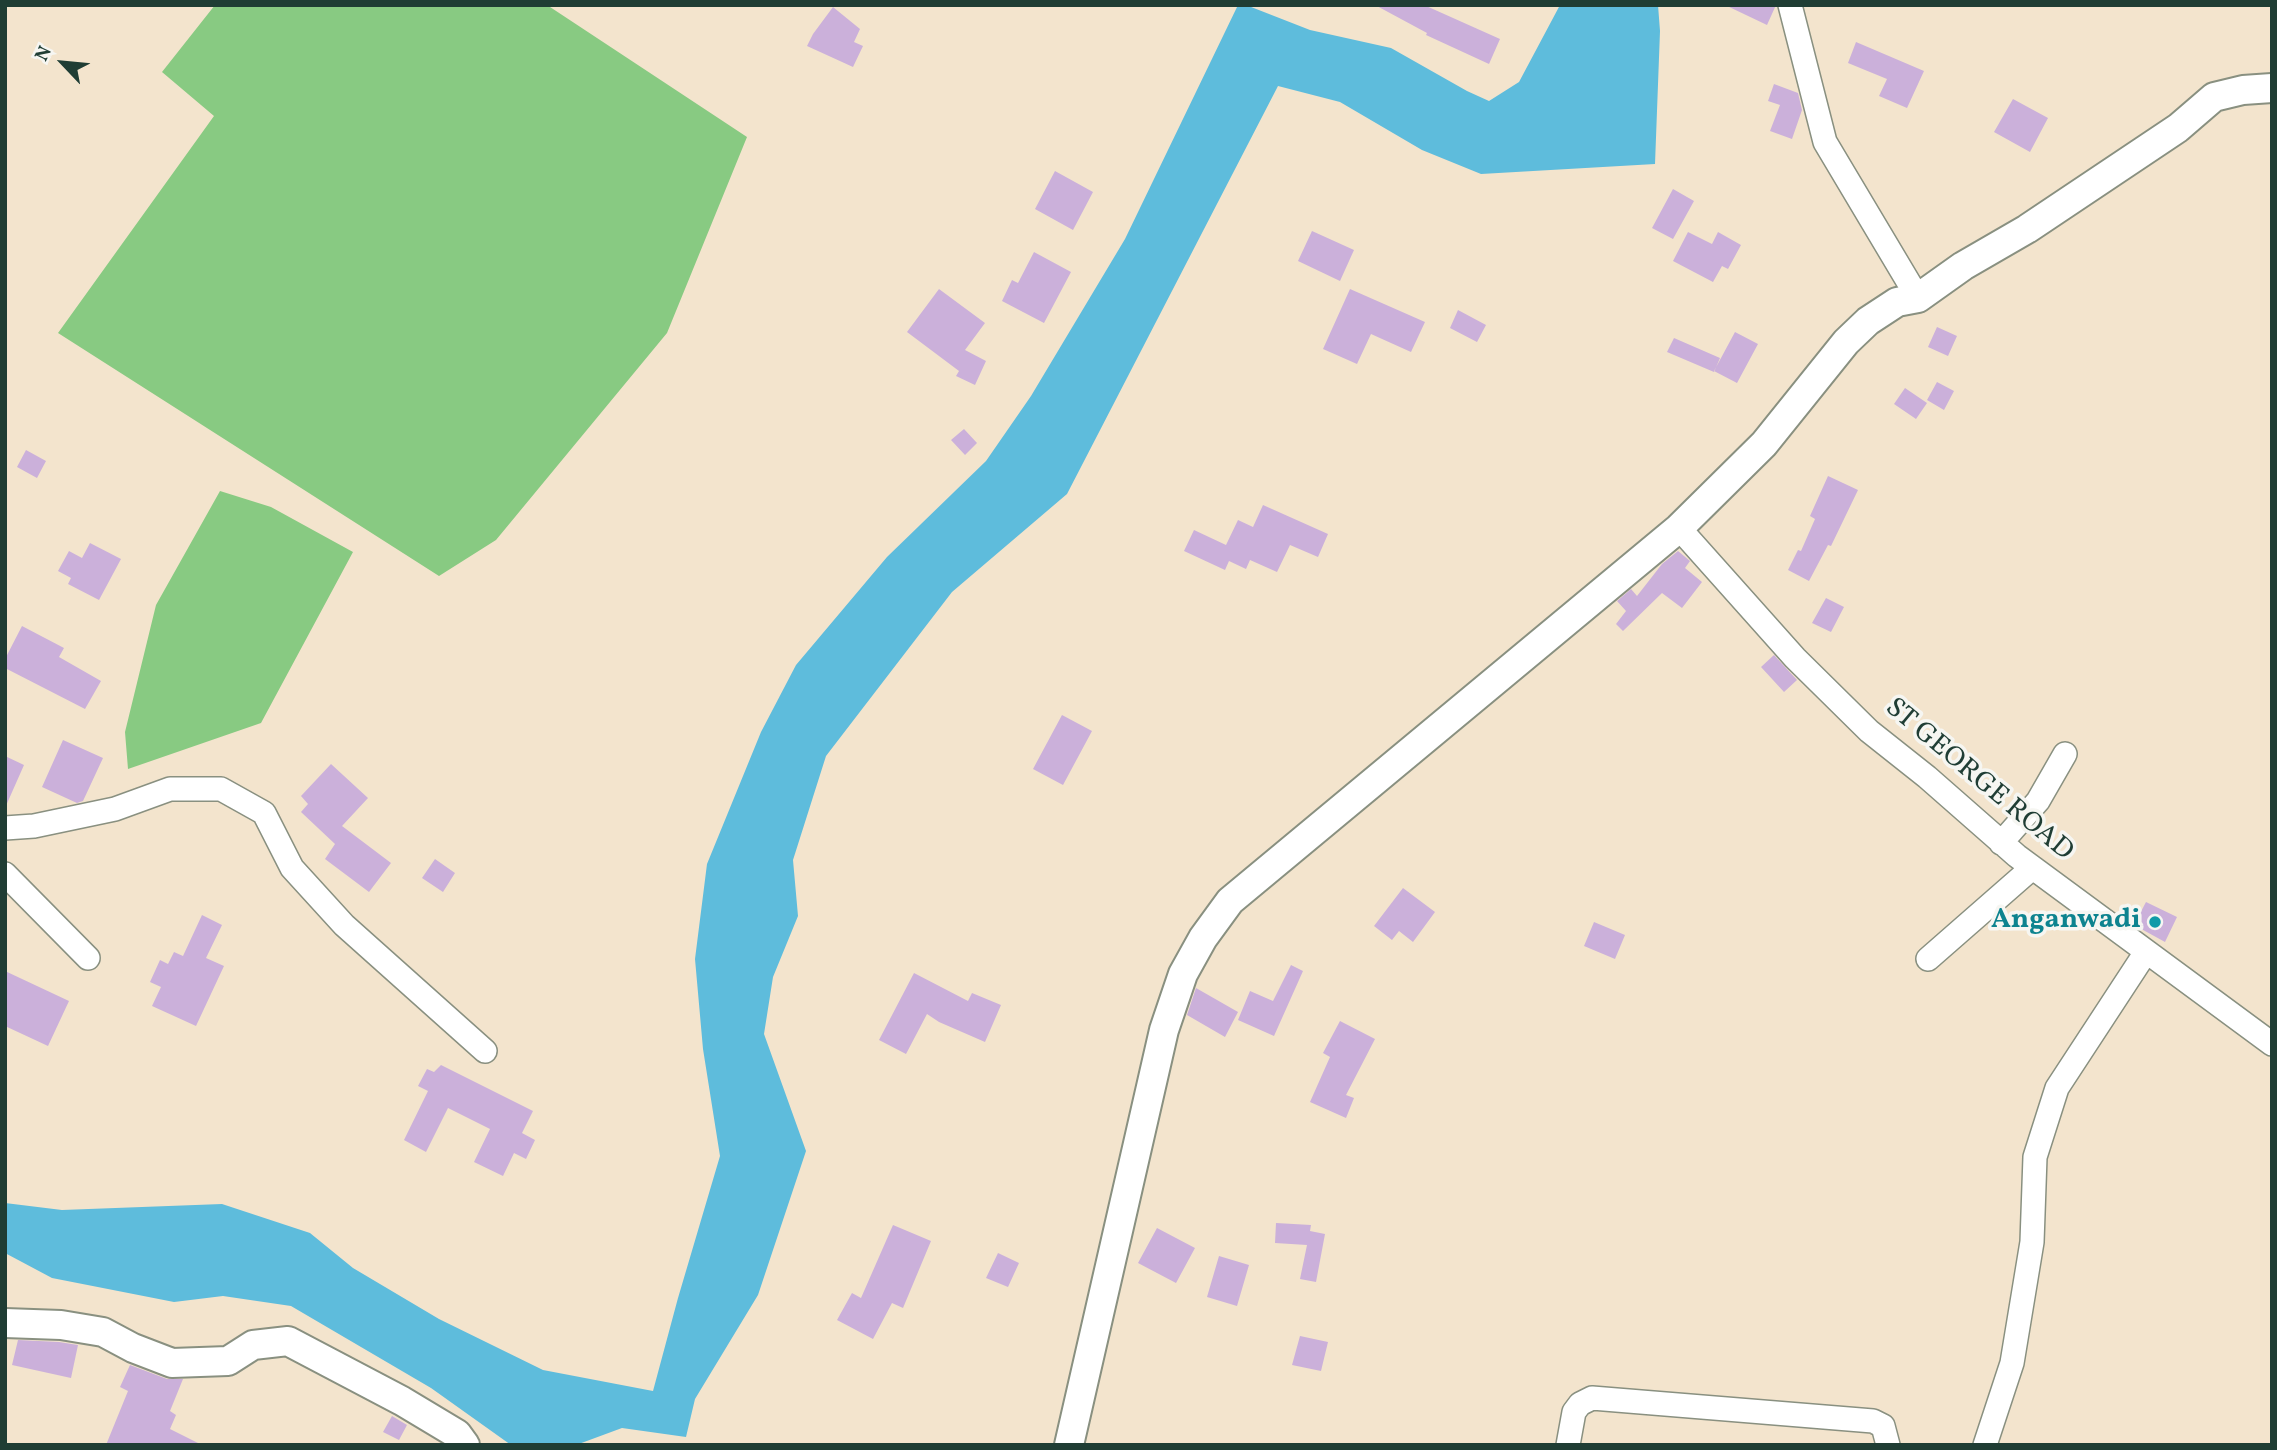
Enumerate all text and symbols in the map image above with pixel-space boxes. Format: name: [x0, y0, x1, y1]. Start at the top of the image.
north arrow: [28, 28, 98, 98]
text: N: [29, 42, 59, 66]
street label: ST GEORGE ROAD: [1877, 692, 2079, 870]
place label: Anganwadi: [1991, 905, 2141, 939]
marker: Anganwadi: [2147, 914, 2163, 930]

